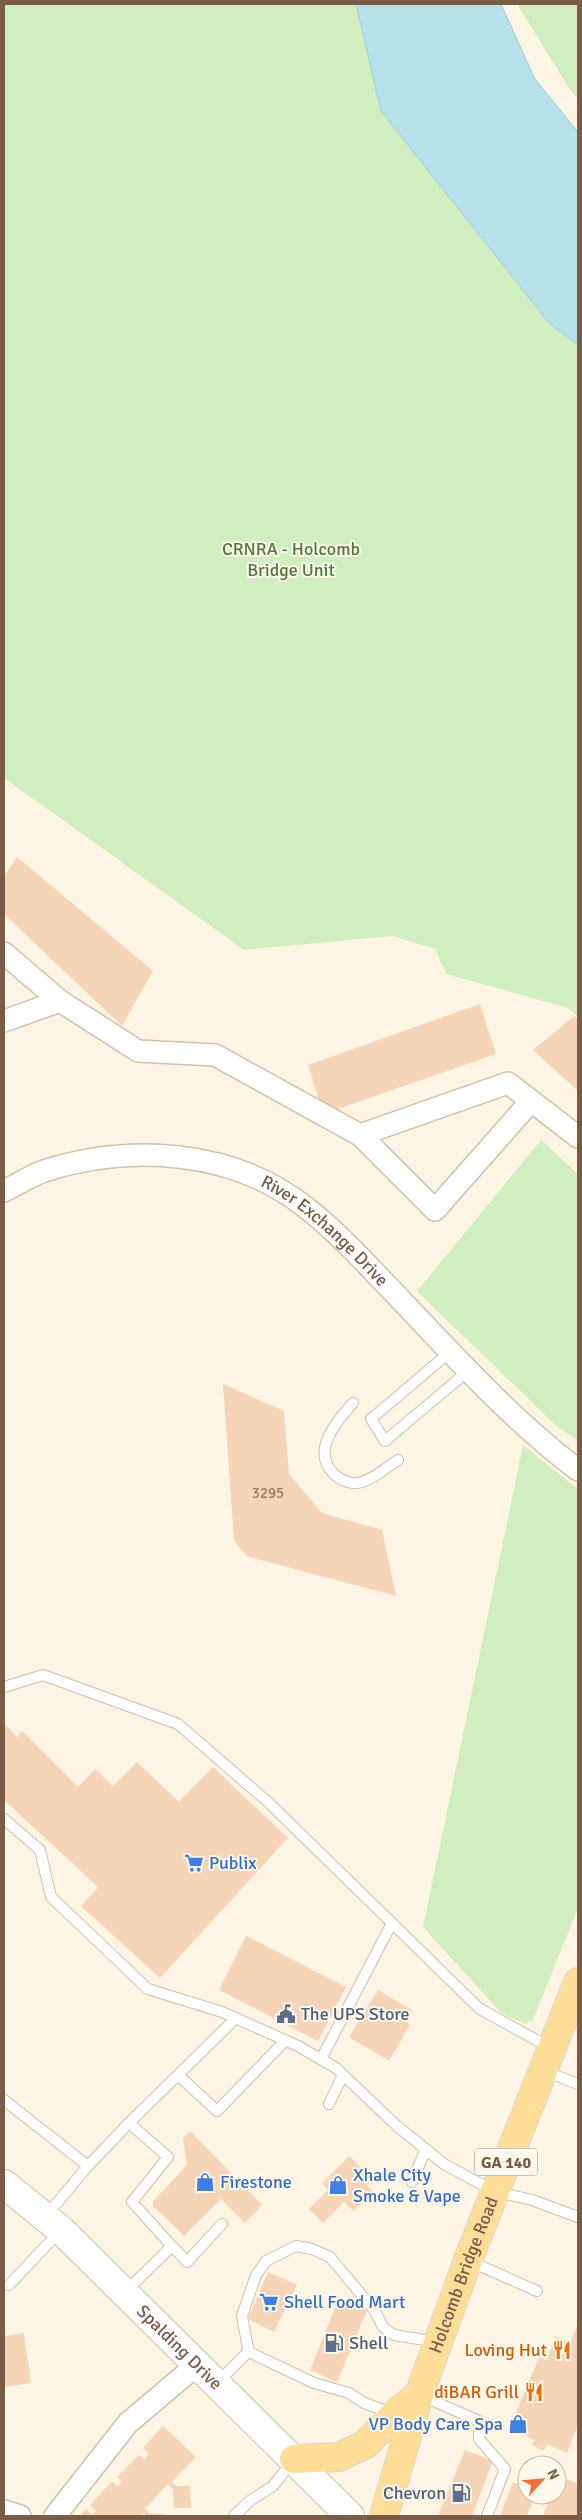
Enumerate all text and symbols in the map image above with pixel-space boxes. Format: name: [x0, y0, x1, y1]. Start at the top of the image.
park label: CRNRA - Holcomb Bridge Unit: [222, 538, 360, 581]
street label: River Exchange Drive: [257, 1170, 393, 1291]
house number: 3295: [252, 1484, 284, 1502]
supermarket icon: Publix: [183, 1852, 205, 1874]
place label: Publix: [209, 1852, 257, 1874]
public building icon: The UPS Store: [275, 2003, 297, 2025]
place label: The UPS Store: [301, 2003, 410, 2025]
road number: GA 140: [475, 2148, 537, 2176]
place label: Xhale City Smoke & Vape: [353, 2164, 461, 2207]
shop icon: Firestone: [194, 2171, 216, 2193]
place label: Firestone: [220, 2171, 292, 2193]
shop icon: Xhale City Smoke & Vape: [327, 2174, 349, 2196]
street label: Holcomb Bridge Road: [424, 2194, 503, 2356]
supermarket icon: Shell Food Mart: [258, 2291, 280, 2313]
place label: Shell Food Mart: [284, 2291, 405, 2313]
street label: Spalding Drive: [132, 2300, 227, 2394]
fuel station icon: Shell: [323, 2332, 345, 2354]
place label: Shell: [349, 2332, 388, 2354]
place label: Loving Hut: [464, 2339, 547, 2361]
restaurant icon: Loving Hut: [551, 2339, 573, 2361]
place label: diBAR Grill: [434, 2381, 519, 2403]
restaurant icon: diBAR Grill: [523, 2381, 545, 2403]
place label: VP Body Care Spa: [369, 2413, 503, 2435]
shop icon: VP Body Care Spa: [507, 2413, 529, 2435]
north arrow: [517, 2455, 567, 2505]
text: N: [543, 2466, 563, 2483]
place label: Chevron: [383, 2482, 446, 2504]
fuel station icon: Chevron: [450, 2482, 472, 2504]

